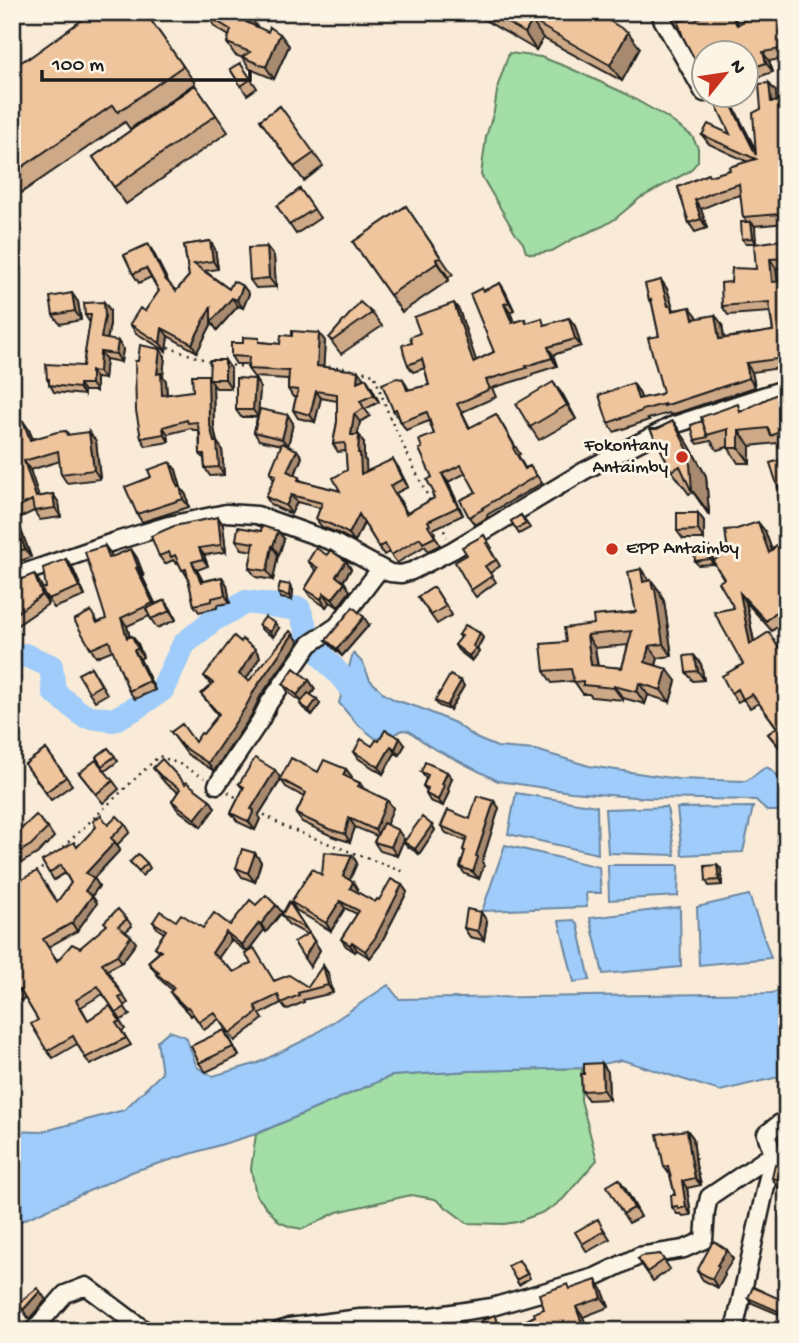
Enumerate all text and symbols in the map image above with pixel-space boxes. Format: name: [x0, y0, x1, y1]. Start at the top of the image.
scale bar: [42, 38, 250, 82]
north arrow: [690, 38, 760, 108]
text: 100 m: [51, 54, 104, 79]
text: N: [724, 56, 750, 78]
place label: Fokontany Antaimby: [583, 435, 669, 480]
marker: Fokontany Antaimby: [674, 449, 690, 465]
place label: EPP Antaimby: [626, 538, 739, 561]
marker: EPP Antaimby: [604, 541, 620, 557]

